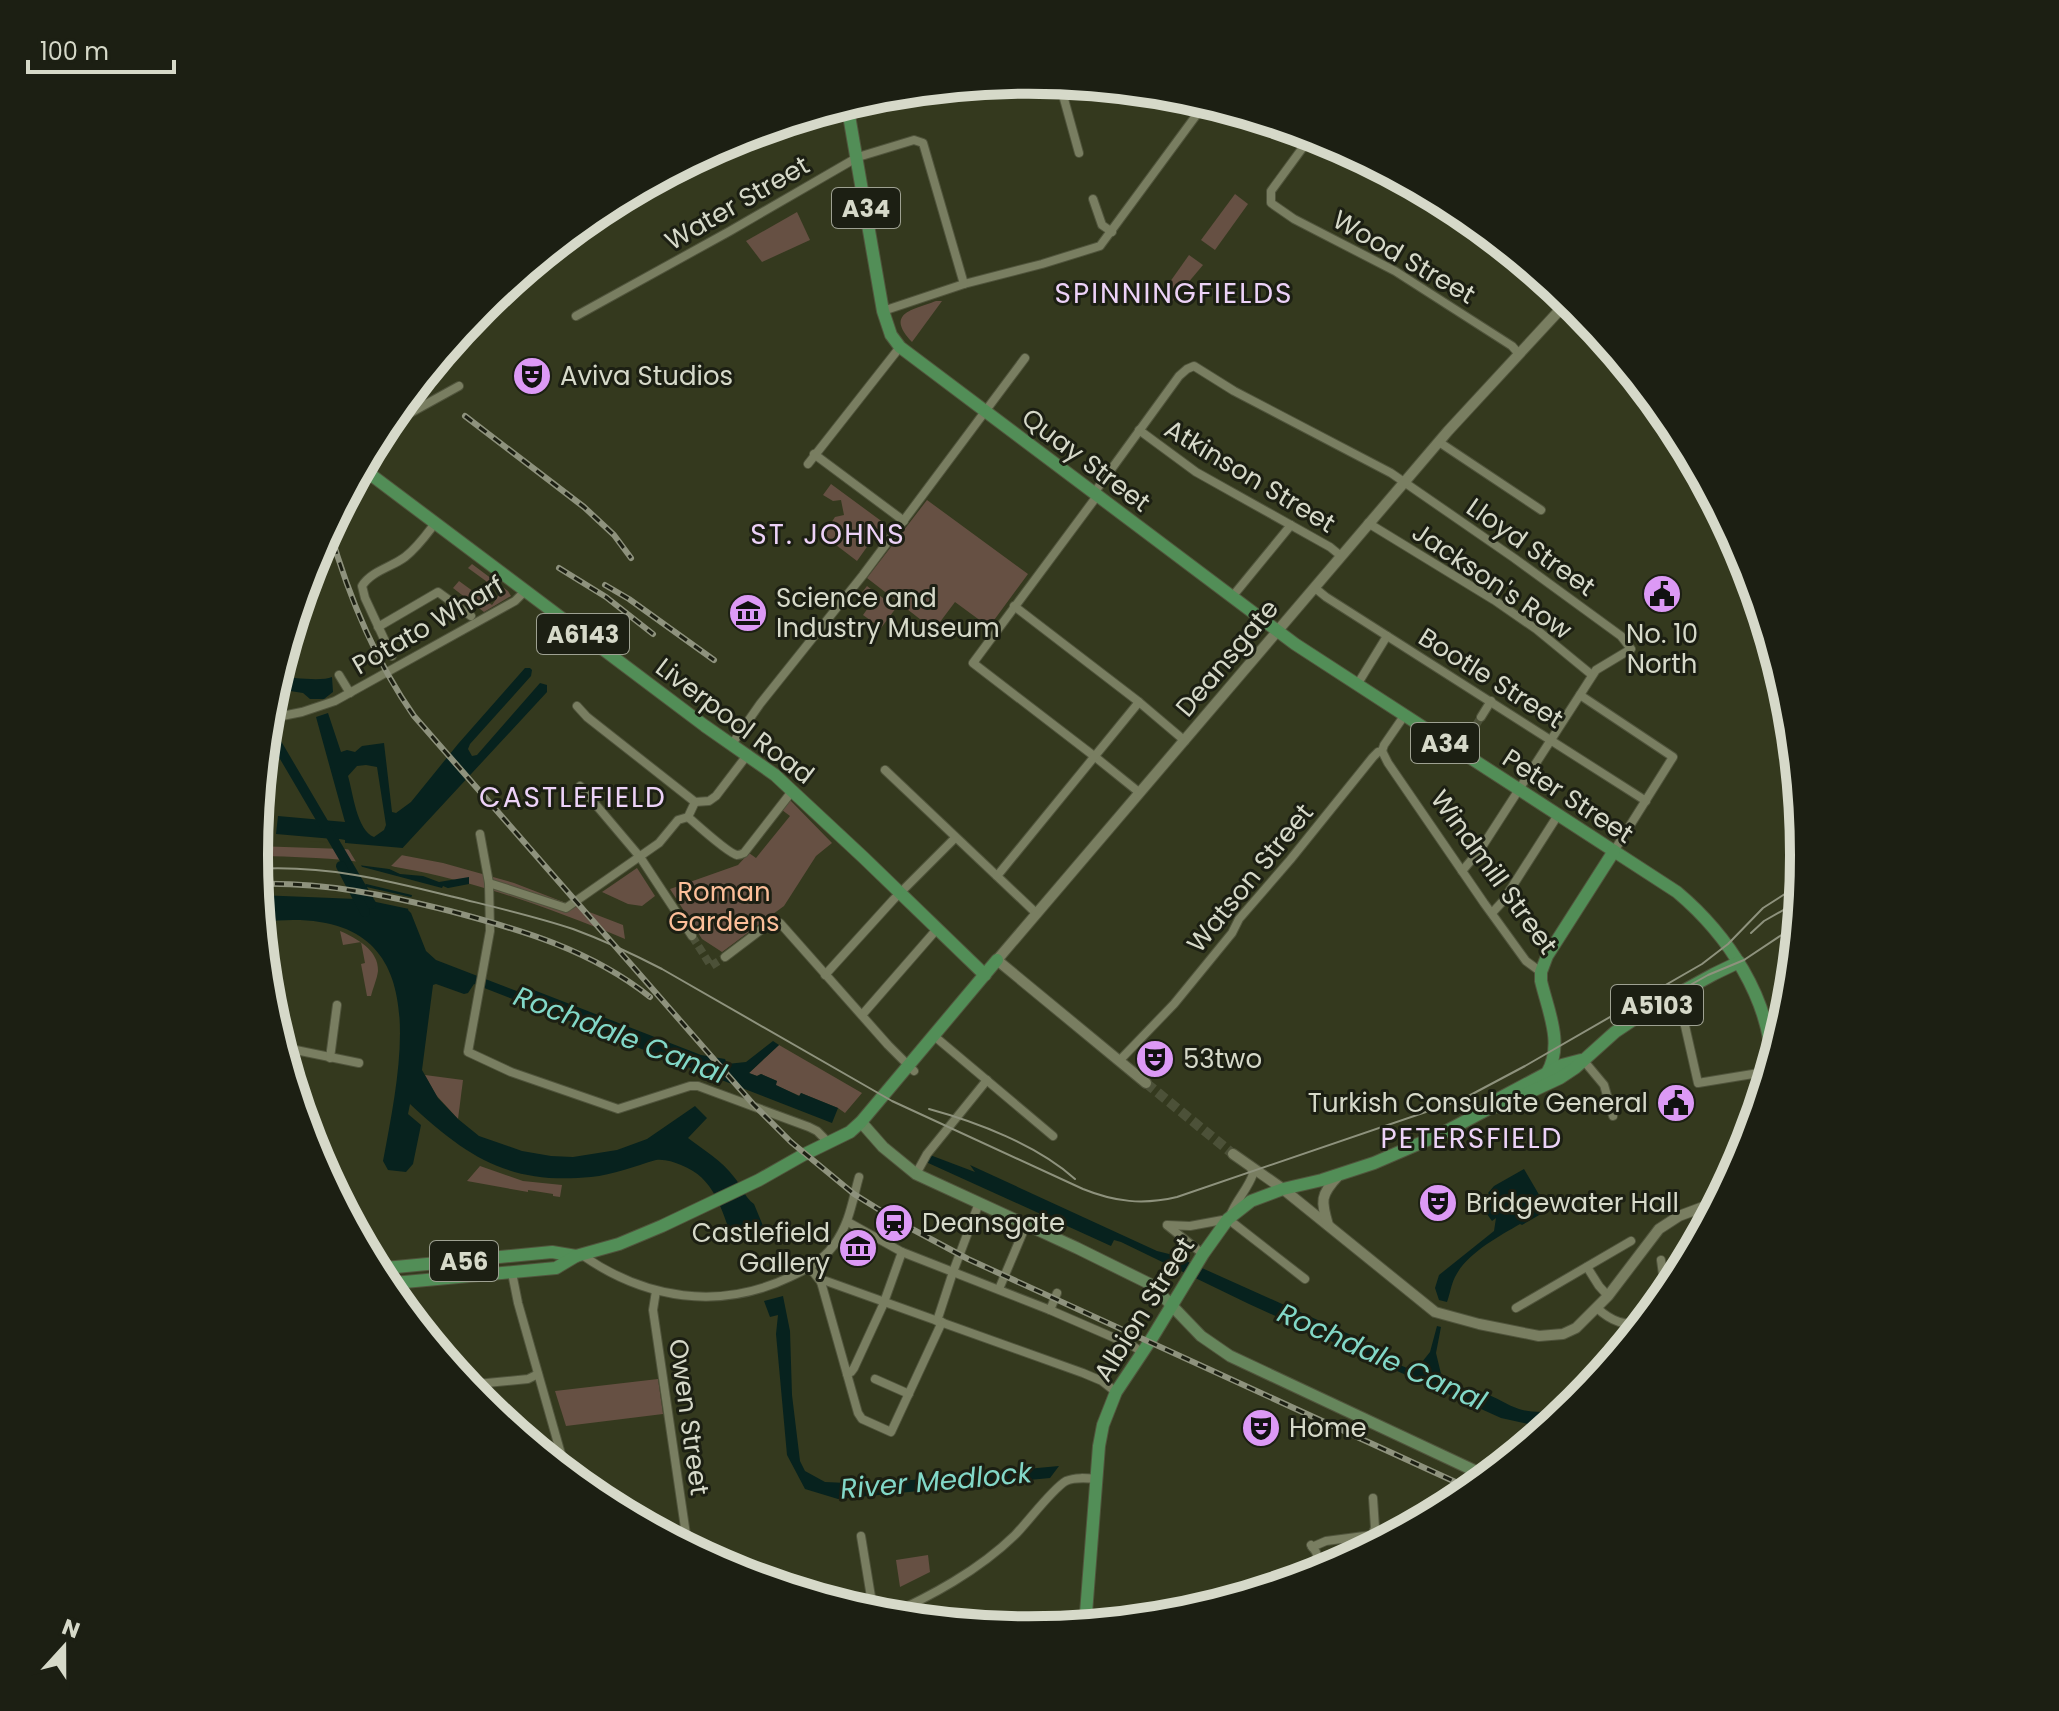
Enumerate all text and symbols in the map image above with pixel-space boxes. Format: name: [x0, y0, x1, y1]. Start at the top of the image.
scale bar: [28, 24, 174, 74]
text: 100 m: [40, 35, 109, 68]
street label: Water Street: [658, 147, 816, 259]
road number: A34: [832, 188, 900, 228]
street label: Wood Street: [1326, 202, 1482, 312]
district label: SPINNINGFIELDS: [1055, 274, 1293, 313]
theatre icon: Aviva Studios: [511, 355, 553, 397]
place label: Aviva Studios: [560, 358, 733, 394]
street label: Quay Street: [1014, 400, 1158, 520]
street label: Atkinson Street: [1158, 411, 1342, 541]
street label: Lloyd Street: [1459, 489, 1603, 605]
street label: Jackson's Row: [1405, 514, 1579, 648]
district label: ST. JOHNS: [750, 515, 906, 554]
street label: Potato Wharf: [346, 567, 510, 683]
public building icon: No. 10 North: [1641, 573, 1683, 615]
place label: Science and Industry Museum: [776, 580, 1000, 646]
museum icon: Science and Industry Museum: [727, 592, 769, 634]
street label: Deansgate: [1167, 592, 1287, 724]
road number: A6143: [537, 614, 629, 654]
place label: No. 10 North: [1626, 616, 1698, 682]
street label: Bootle Street: [1412, 619, 1570, 737]
street label: Liverpool Road: [648, 650, 822, 792]
road number: A34: [1411, 723, 1479, 763]
street label: Peter Street: [1495, 740, 1641, 852]
district label: CASTLEFIELD: [479, 778, 667, 817]
street label: Windmill Street: [1422, 783, 1566, 961]
street label: Watson Street: [1179, 796, 1321, 960]
park label: Roman Gardens: [668, 874, 780, 940]
water label: Rochdale Canal: [508, 977, 732, 1093]
road number: A5103: [1611, 985, 1703, 1025]
theatre icon: 53two: [1134, 1038, 1176, 1080]
place label: 53two: [1183, 1041, 1262, 1077]
public building icon: Turkish Consulate General: [1655, 1082, 1697, 1124]
place label: Turkish Consulate General: [1308, 1085, 1648, 1121]
district label: PETERSFIELD: [1381, 1119, 1563, 1158]
theatre icon: Bridgewater Hall: [1417, 1182, 1459, 1224]
place label: Bridgewater Hall: [1466, 1185, 1679, 1221]
station icon: Deansgate: [873, 1202, 915, 1244]
place label: Deansgate: [922, 1205, 1065, 1241]
place label: Castlefield Gallery: [692, 1215, 830, 1281]
museum icon: Castlefield Gallery: [837, 1227, 879, 1269]
street label: Albion Street: [1085, 1230, 1203, 1388]
road number: A56: [430, 1241, 498, 1281]
water label: Rochdale Canal: [1271, 1294, 1493, 1421]
street label: Owen Street: [660, 1336, 718, 1498]
theatre icon: Home: [1240, 1407, 1282, 1449]
place label: Home: [1289, 1410, 1367, 1446]
water label: River Medlock: [838, 1453, 1035, 1509]
north arrow: [24, 1607, 104, 1687]
text: N: [58, 1611, 84, 1646]

